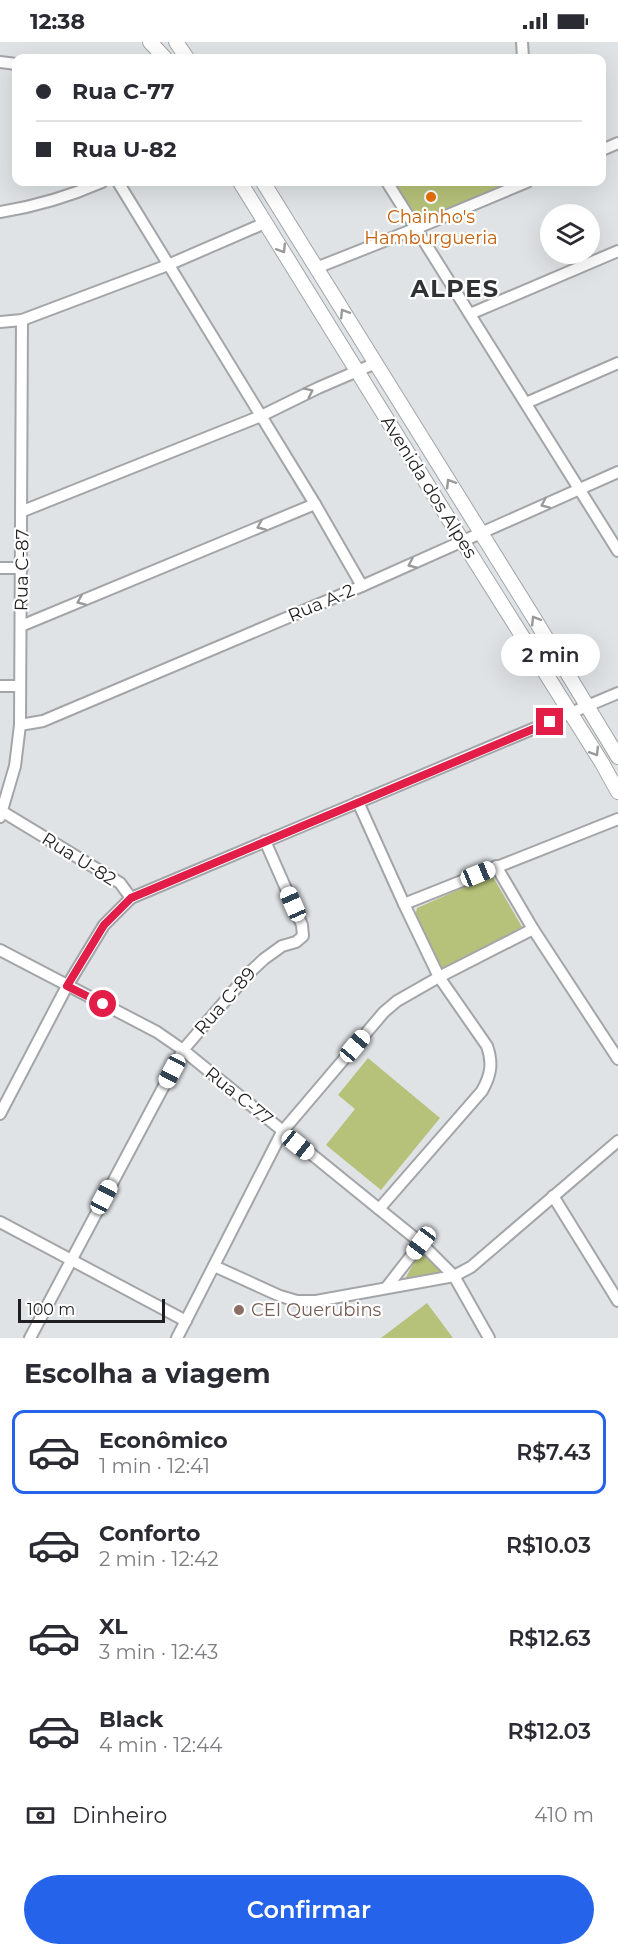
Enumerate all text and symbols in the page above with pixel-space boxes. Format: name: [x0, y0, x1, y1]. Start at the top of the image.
text: 12:38: [30, 8, 85, 35]
text: Rua C-77: [72, 78, 174, 105]
text: Rua U-82: [72, 136, 176, 163]
marker: Chainho's Hamburgueria: [424, 190, 438, 204]
map controls: [540, 204, 600, 264]
button: layers: [540, 204, 600, 264]
place label: Chainho's Hamburgueria: [364, 206, 498, 249]
one-way arrow: [274, 243, 286, 253]
district label: ALPES: [409, 274, 500, 303]
one-way arrow: [340, 309, 352, 319]
one-way arrow: [302, 388, 313, 400]
street label: Avenida dos Alpes: [376, 412, 482, 563]
one-way arrow: [445, 479, 457, 489]
one-way arrow: [541, 497, 552, 509]
one-way arrow: [256, 519, 267, 531]
street label: Rua C-87: [10, 529, 34, 611]
one-way arrow: [408, 557, 419, 569]
street label: Rua A-2: [284, 579, 358, 627]
one-way arrow: [76, 594, 87, 606]
one-way arrow: [531, 616, 543, 626]
callout: 2 min: [500, 635, 600, 677]
text: 2 min: [522, 643, 579, 667]
route end: [536, 708, 563, 735]
one-way arrow: [588, 746, 600, 756]
street label: Rua U-82: [38, 828, 120, 890]
car: [458, 859, 498, 889]
car: [277, 884, 309, 924]
street label: Rua C-89: [190, 963, 260, 1039]
route start: [89, 990, 116, 1017]
car: [337, 1026, 373, 1066]
car: [156, 1051, 188, 1091]
street label: Rua C-77: [201, 1062, 277, 1130]
car: [278, 1127, 318, 1163]
car: [88, 1177, 120, 1217]
car: [403, 1223, 439, 1263]
scale bar: [18, 1296, 165, 1324]
place label: CEI Querubins: [251, 1299, 382, 1321]
text: 100 m: [27, 1300, 75, 1319]
marker: CEI Querubins: [232, 1303, 246, 1317]
text: Escolha a viagem: [24, 1357, 271, 1390]
icon: car: [27, 1425, 81, 1479]
text: Econômico: [99, 1427, 228, 1454]
text: R$7.43: [516, 1439, 591, 1466]
text: 1 min · 12:41: [99, 1454, 210, 1478]
icon: car: [27, 1518, 81, 1572]
text: Conforto: [99, 1520, 200, 1547]
text: R$10.03: [506, 1532, 591, 1559]
text: 2 min · 12:42: [99, 1547, 219, 1571]
icon: car: [27, 1611, 81, 1665]
text: XL: [99, 1613, 128, 1640]
text: R$12.63: [508, 1625, 591, 1652]
text: 3 min · 12:43: [99, 1640, 218, 1664]
icon: car: [27, 1704, 81, 1758]
text: Black: [99, 1706, 163, 1733]
text: R$12.03: [507, 1718, 591, 1745]
text: 4 min · 12:44: [99, 1733, 222, 1757]
icon: cash: [24, 1799, 57, 1832]
text: Dinheiro: [72, 1802, 167, 1829]
text: 410 m: [534, 1803, 594, 1827]
button: Confirmar: [24, 1875, 594, 1944]

